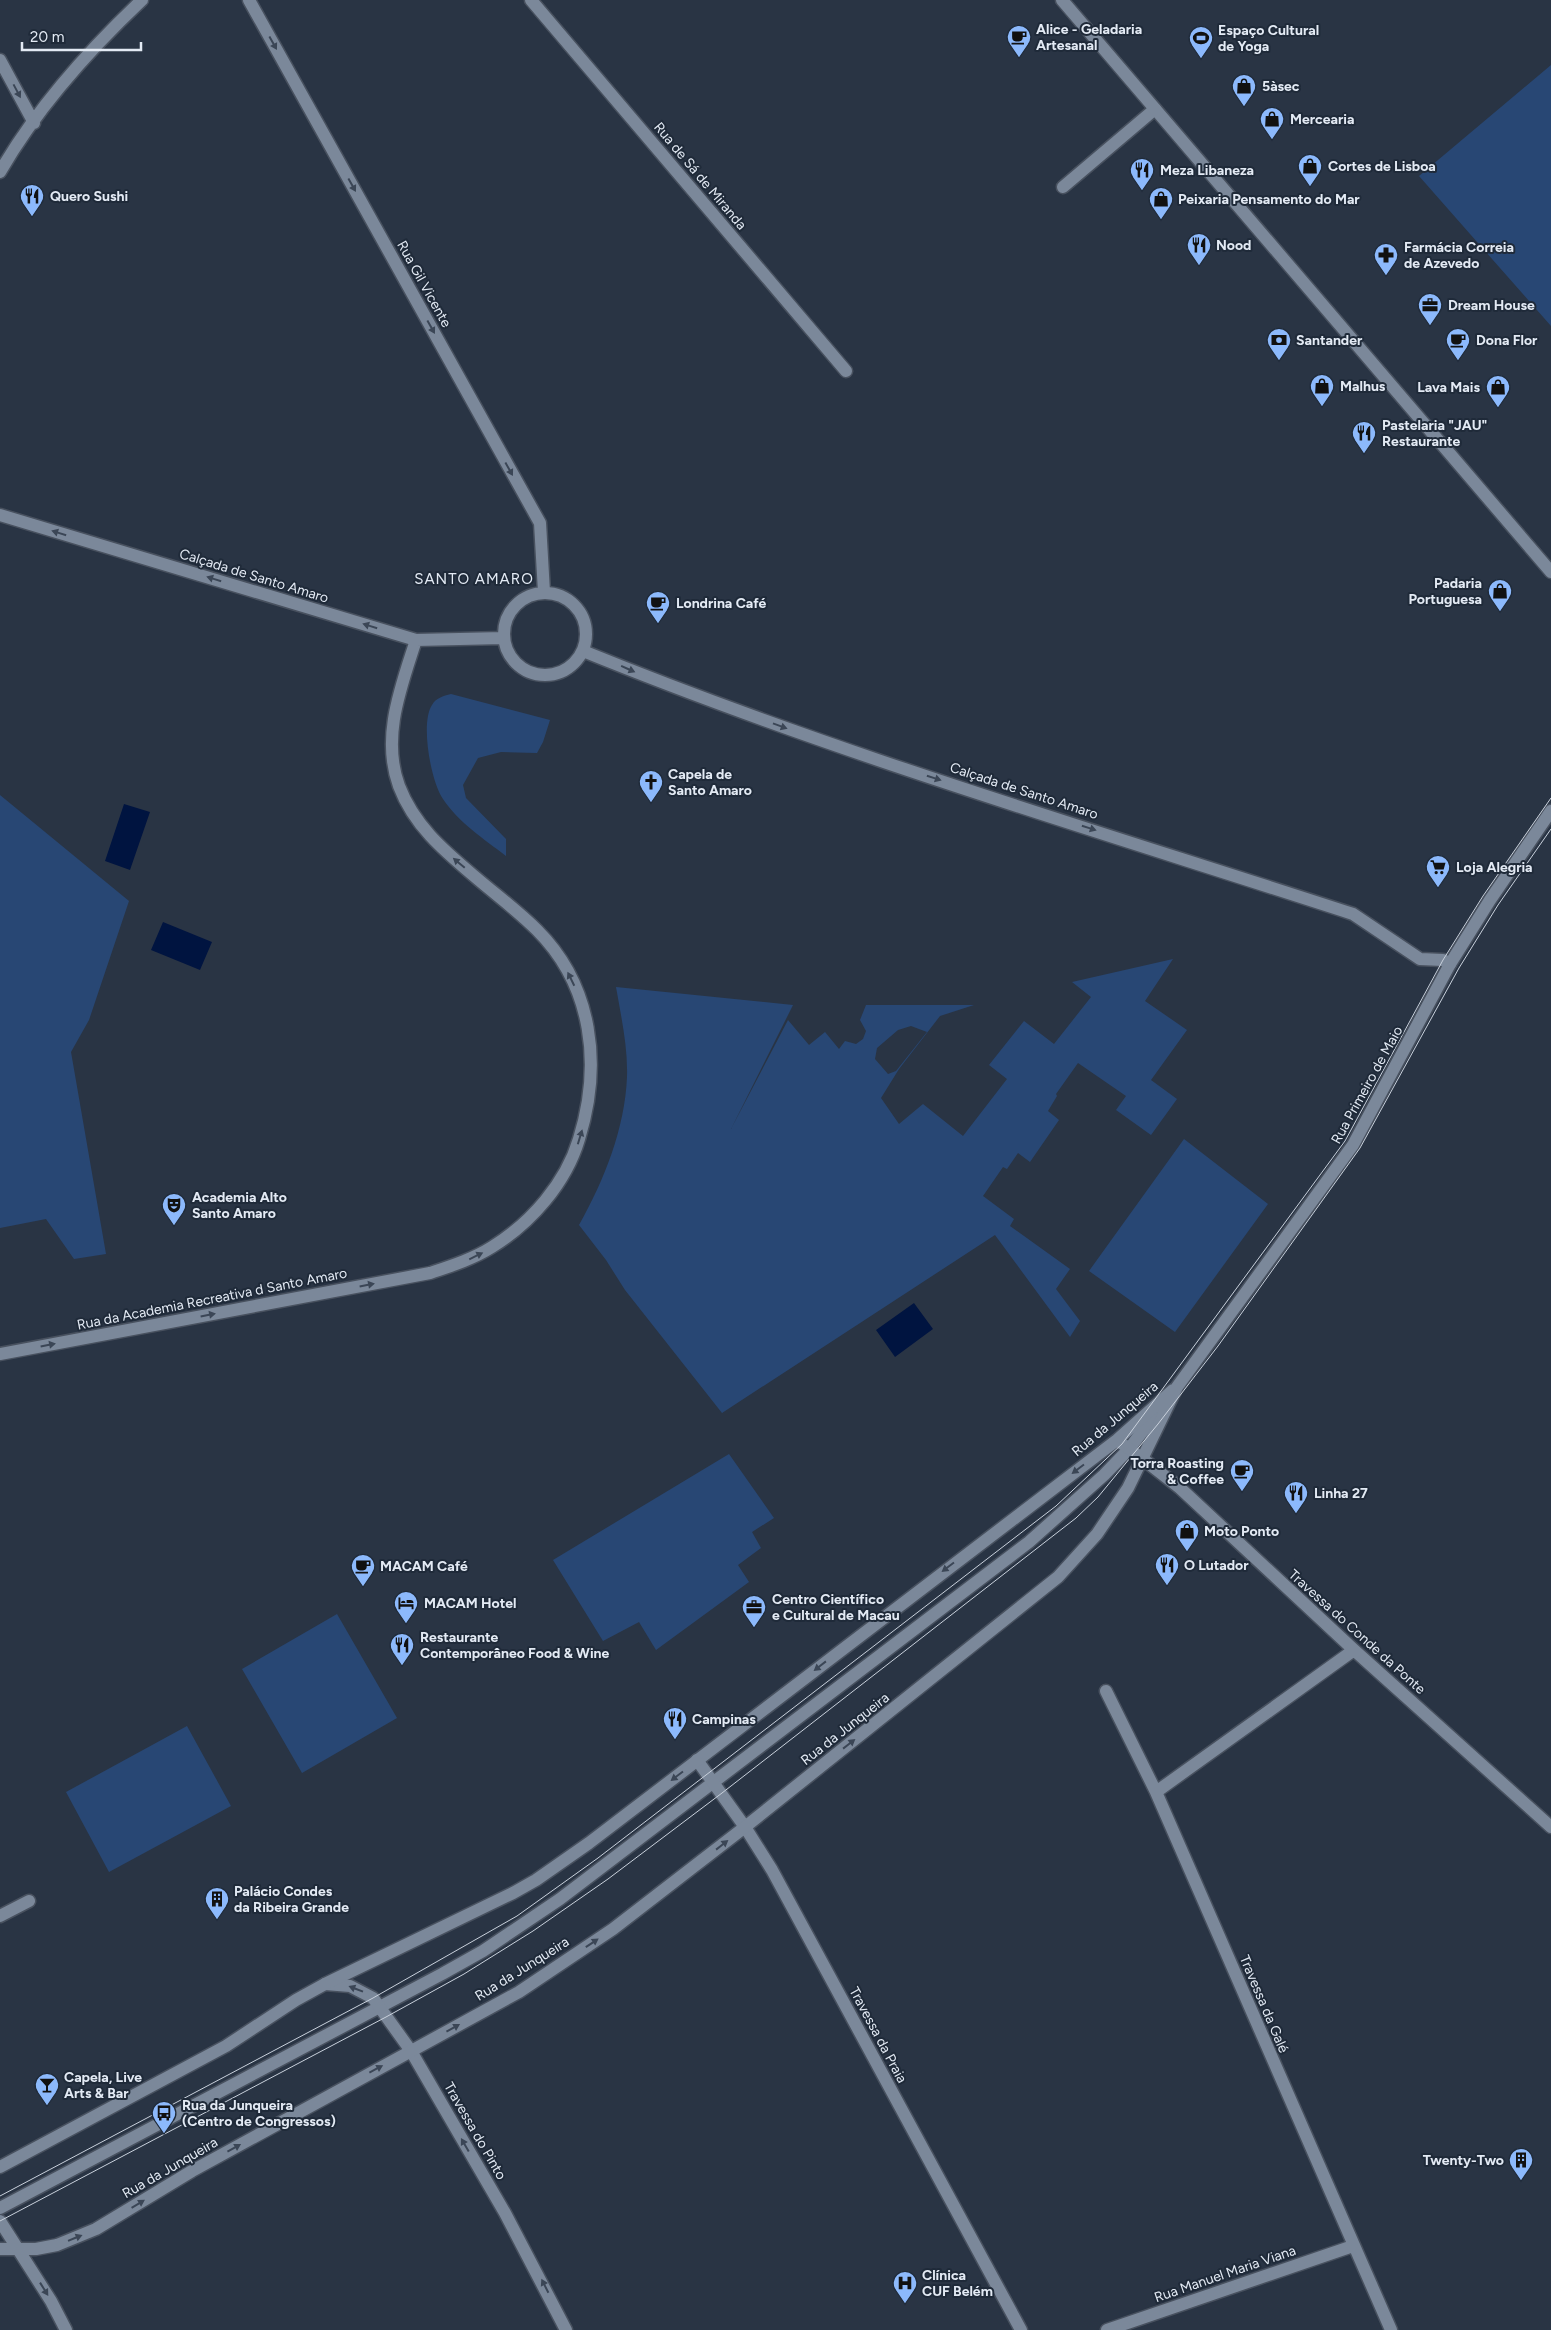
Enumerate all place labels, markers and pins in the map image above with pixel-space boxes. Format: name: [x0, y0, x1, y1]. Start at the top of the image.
place label: Alice - Geladaria Artesanal: [1036, 21, 1142, 54]
place label: Espaço Cultural de Yoga: [1218, 22, 1319, 55]
cafe icon: Alice - Geladaria Artesanal: [1006, 24, 1032, 58]
sports icon: Espaço Cultural de Yoga: [1188, 25, 1214, 59]
shop icon: 5àsec: [1231, 73, 1257, 107]
place label: 5àsec: [1262, 78, 1300, 95]
shop icon: Mercearia: [1259, 106, 1285, 140]
place label: Mercearia: [1290, 111, 1354, 128]
shop icon: Cortes de Lisboa: [1297, 153, 1323, 187]
restaurant icon: Meza Libaneza: [1129, 157, 1155, 191]
place label: Cortes de Lisboa: [1328, 158, 1436, 175]
place label: Meza Libaneza: [1160, 162, 1254, 179]
restaurant icon: Quero Sushi: [19, 183, 45, 217]
shop icon: Peixaria Pensamento do Mar: [1148, 186, 1174, 220]
place label: Quero Sushi: [50, 188, 128, 205]
place label: Peixaria Pensamento do Mar: [1178, 191, 1360, 208]
restaurant icon: Nood: [1186, 232, 1212, 266]
place label: Nood: [1216, 237, 1251, 254]
place label: Farmácia Correia de Azevedo: [1404, 239, 1514, 272]
pharmacy icon: Farmácia Correia de Azevedo: [1373, 242, 1399, 276]
office icon: Dream House: [1417, 292, 1443, 326]
place label: Dream House: [1448, 297, 1535, 314]
bank icon: Santander: [1266, 327, 1292, 361]
cafe icon: Dona Flor: [1445, 327, 1471, 361]
place label: Santander: [1296, 332, 1363, 349]
place label: Dona Flor: [1476, 332, 1538, 349]
shop icon: Malhus: [1309, 373, 1335, 407]
shop icon: Lava Mais: [1485, 374, 1511, 408]
place label: Malhus: [1340, 378, 1386, 395]
place label: Lava Mais: [1417, 379, 1480, 396]
place label: Pastelaria "JAU" Restaurante: [1382, 417, 1487, 450]
restaurant icon: Pastelaria "JAU" Restaurante: [1351, 420, 1377, 454]
place label: Padaria Portuguesa: [1409, 575, 1482, 608]
shop icon: Padaria Portuguesa: [1487, 578, 1513, 612]
cafe icon: Londrina Café: [645, 590, 671, 624]
place label: Londrina Café: [676, 595, 767, 612]
place label: Capela de Santo Amaro: [668, 766, 752, 799]
church icon: Capela de Santo Amaro: [638, 769, 664, 803]
supermarket icon: Loja Alegria: [1425, 854, 1451, 888]
place label: Loja Alegria: [1456, 859, 1533, 876]
place label: Academia Alto Santo Amaro: [192, 1189, 287, 1222]
theatre icon: Academia Alto Santo Amaro: [161, 1192, 187, 1226]
place label: Torra Roasting & Coffee: [1130, 1455, 1224, 1488]
cafe icon: Torra Roasting & Coffee: [1229, 1458, 1255, 1492]
restaurant icon: Linha 27: [1283, 1480, 1309, 1514]
place label: Linha 27: [1314, 1485, 1368, 1502]
shop icon: Moto Ponto: [1174, 1518, 1200, 1552]
place label: Moto Ponto: [1204, 1523, 1279, 1540]
restaurant icon: O Lutador: [1154, 1552, 1180, 1586]
cafe icon: MACAM Café: [350, 1553, 376, 1587]
place label: O Lutador: [1184, 1557, 1249, 1574]
place label: MACAM Café: [380, 1558, 468, 1575]
hotel icon: MACAM Hotel: [393, 1590, 419, 1624]
place label: Centro Científico e Cultural de Macau: [772, 1591, 900, 1624]
office icon: Centro Científico e Cultural de Macau: [741, 1594, 767, 1628]
place label: MACAM Hotel: [424, 1595, 516, 1612]
place label: Restaurante Contemporâneo Food & Wine: [420, 1629, 609, 1662]
restaurant icon: Restaurante Contemporâneo Food & Wine: [389, 1632, 415, 1666]
restaurant icon: Campinas: [662, 1706, 688, 1740]
place label: Campinas: [692, 1711, 756, 1728]
place label: Palácio Condes da Ribeira Grande: [234, 1883, 349, 1916]
building icon: Palácio Condes da Ribeira Grande: [204, 1886, 230, 1920]
place label: Capela, Live Arts & Bar: [64, 2069, 142, 2102]
bar icon: Capela, Live Arts & Bar: [34, 2072, 60, 2106]
place label: Rua da Junqueira (Centro de Congressos): [182, 2097, 336, 2130]
bus stop icon: Rua da Junqueira (Centro de Congressos): [151, 2100, 177, 2134]
building icon: Twenty-Two: [1508, 2147, 1534, 2181]
place label: Twenty-Two: [1423, 2152, 1504, 2169]
place label: Clínica CUF Belém: [922, 2267, 993, 2300]
hospital icon: Clínica CUF Belém: [892, 2270, 918, 2304]

